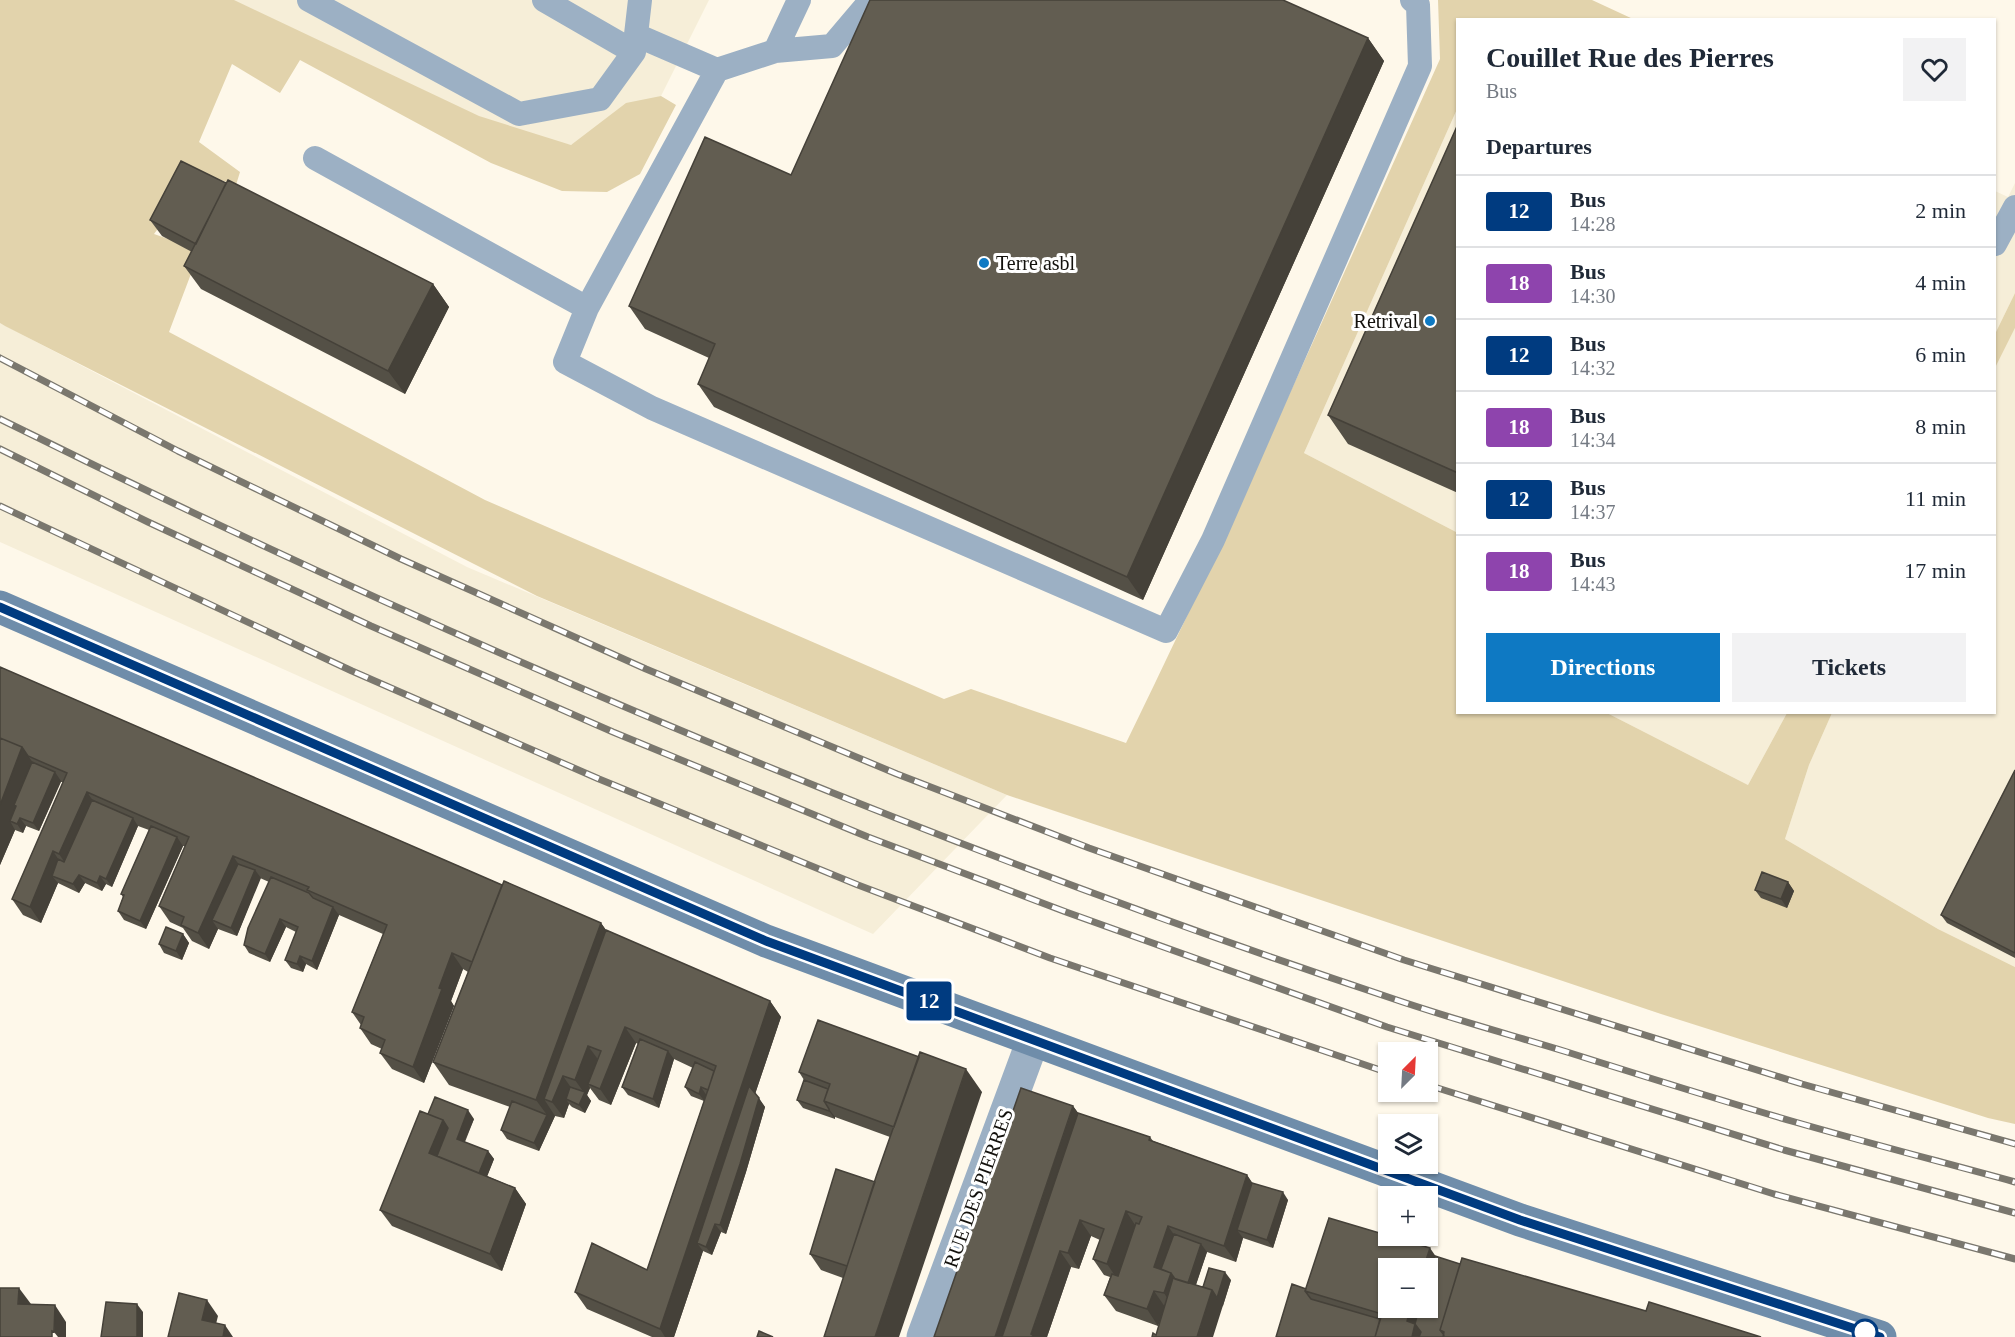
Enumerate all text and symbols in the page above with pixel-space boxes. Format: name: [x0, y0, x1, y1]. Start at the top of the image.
button: heart: [1903, 38, 1966, 101]
text: Couillet Rue des Pierres: [1486, 42, 1774, 73]
text: Bus: [1486, 80, 1517, 102]
text: Departures: [1486, 134, 1592, 159]
text: Bus: [1570, 187, 1605, 212]
text: 2 min: [1915, 198, 1966, 223]
text: 12: [1509, 199, 1530, 223]
text: 14:28: [1570, 213, 1616, 235]
place label: Terre asbl: [996, 252, 1076, 274]
marker: Terre asbl: [977, 256, 991, 270]
text: Bus: [1570, 259, 1605, 284]
text: 4 min: [1915, 270, 1966, 295]
text: 18: [1509, 271, 1530, 295]
text: 14:30: [1570, 285, 1616, 307]
place label: Retrival: [1354, 310, 1418, 332]
marker: Retrival: [1423, 314, 1437, 328]
text: Bus: [1570, 331, 1605, 356]
text: 6 min: [1915, 342, 1966, 367]
text: 12: [1509, 343, 1530, 367]
text: 14:32: [1570, 357, 1616, 379]
text: Bus: [1570, 403, 1605, 428]
text: 8 min: [1915, 414, 1966, 439]
text: 18: [1509, 415, 1530, 439]
text: 14:34: [1570, 429, 1616, 451]
text: Bus: [1570, 475, 1605, 500]
text: 11 min: [1905, 486, 1966, 511]
text: 12: [1509, 487, 1530, 511]
text: 14:37: [1570, 501, 1616, 523]
text: Bus: [1570, 547, 1605, 572]
text: 17 min: [1904, 558, 1966, 583]
text: 18: [1509, 559, 1530, 583]
text: 14:43: [1570, 573, 1616, 595]
button: Directions: [1486, 633, 1720, 702]
button: Tickets: [1732, 633, 1966, 702]
line badge: 12: [902, 982, 956, 1020]
text: 12: [919, 989, 940, 1013]
north arrow: [1378, 1042, 1438, 1102]
map controls: [1378, 1042, 1438, 1318]
street label: RUE DES PIERRES: [939, 1105, 1017, 1271]
button: layers: [1378, 1114, 1438, 1174]
button: +: [1378, 1186, 1438, 1246]
button: −: [1378, 1258, 1438, 1318]
unlabelled marker: [1852, 1319, 1878, 1337]

